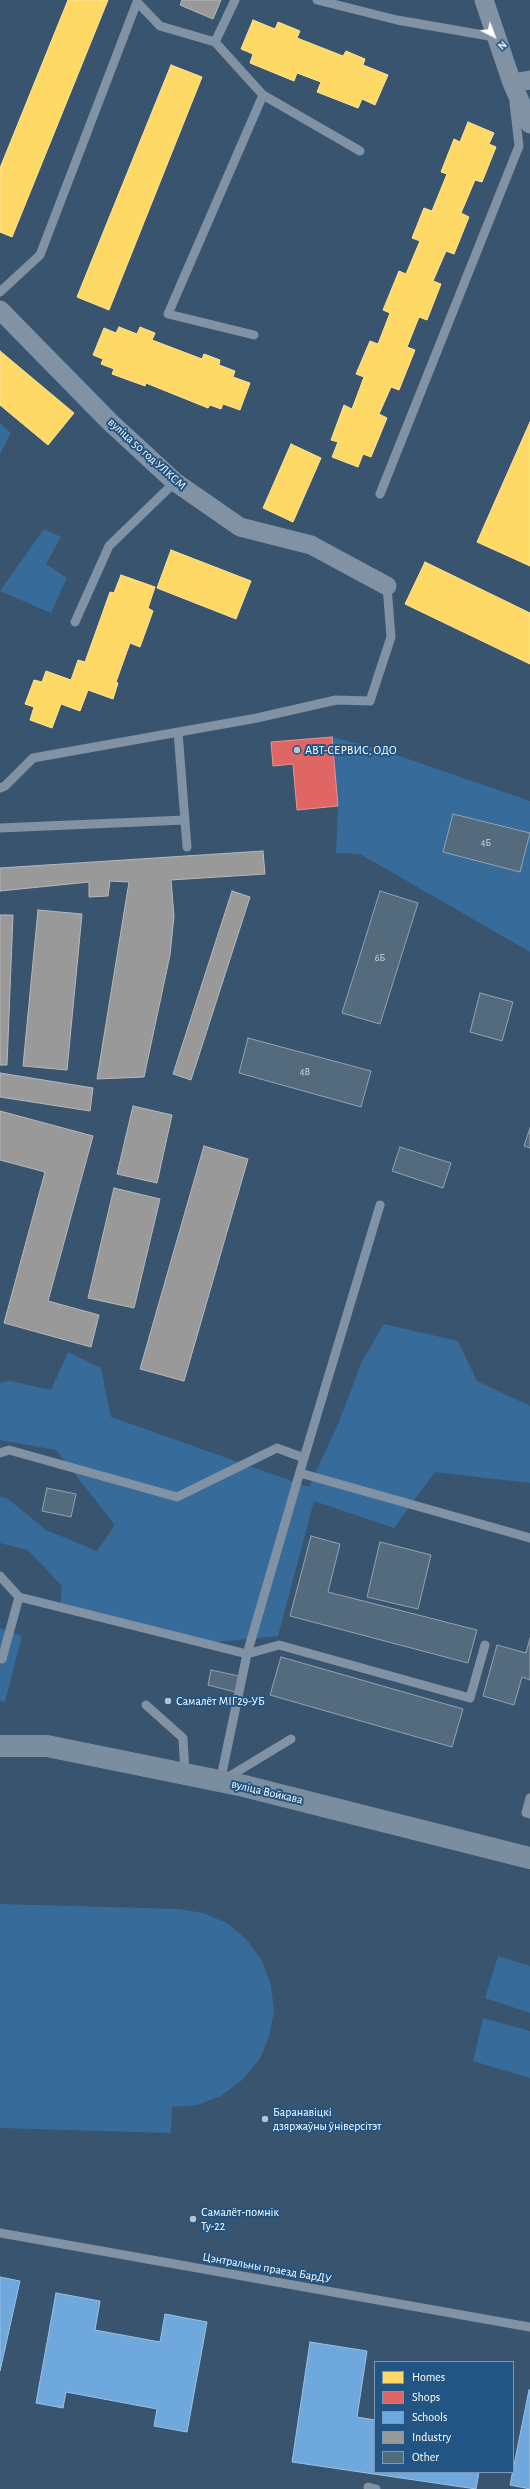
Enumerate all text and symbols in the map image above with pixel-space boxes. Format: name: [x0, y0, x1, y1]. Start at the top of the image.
north arrow: [474, 16, 514, 56]
text: N: [496, 39, 509, 52]
street label: вуліца 50 год УЛКСМ: [105, 415, 189, 493]
place label: АВТ-СЕРВИС, ОДО: [305, 743, 397, 757]
marker: АВТ-СЕРВИС, ОДО: [292, 745, 302, 755]
house number: 4Б: [481, 837, 491, 849]
house number: 6Б: [375, 952, 385, 964]
house number: 4В: [300, 1066, 310, 1078]
place label: Самалёт МІГ29-УБ: [176, 1694, 265, 1708]
marker: Самалёт МІГ29-УБ: [163, 1696, 173, 1706]
street label: вуліца Войкава: [230, 1777, 304, 1807]
place label: Баранавіцкі дзяржаўны ўніверсітэт: [273, 2105, 381, 2133]
marker: Баранавіцкі дзяржаўны ўніверсітэт: [260, 2114, 270, 2124]
place label: Самалёт-помнік Ту-22: [201, 2205, 279, 2233]
marker: Самалёт-помнік Ту-22: [188, 2214, 198, 2224]
street label: Цэнтральны праезд БарДУ: [201, 2250, 333, 2286]
legend: [374, 2361, 514, 2473]
text: Homes: [412, 2371, 445, 2383]
text: Shops: [412, 2391, 440, 2403]
text: Schools: [412, 2411, 447, 2423]
text: Industry: [412, 2431, 451, 2443]
text: Other: [412, 2451, 439, 2463]

